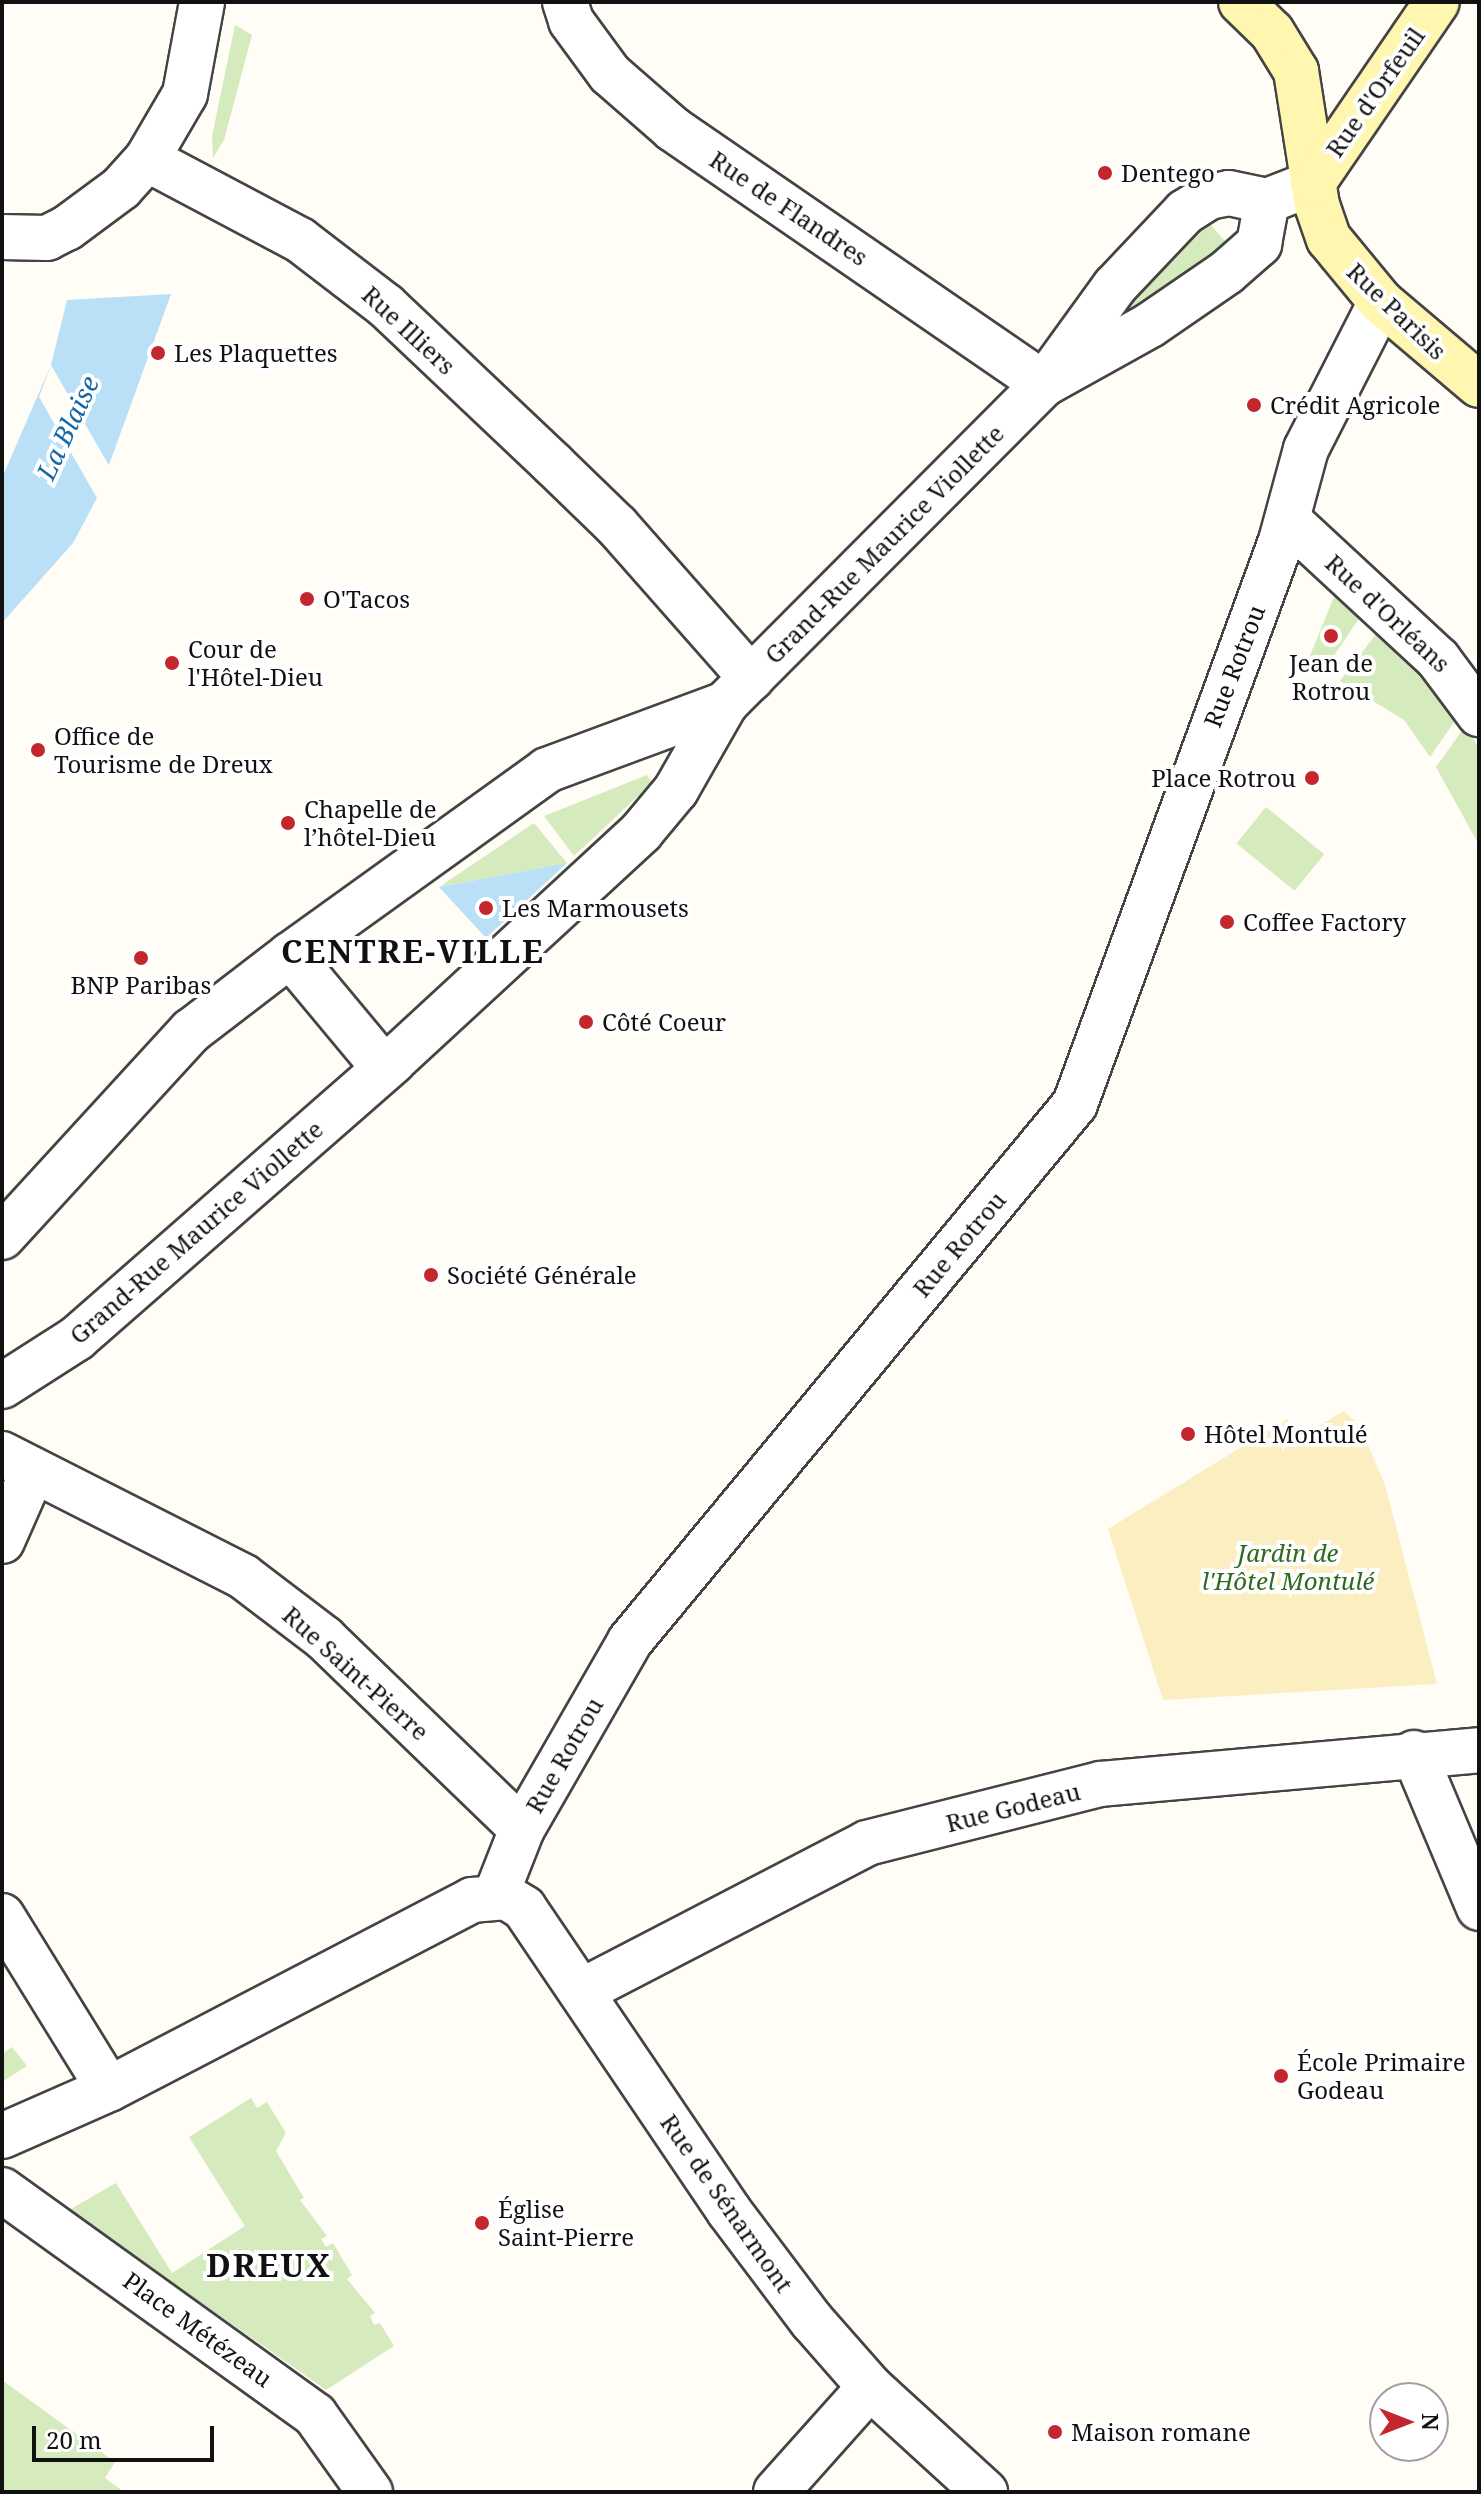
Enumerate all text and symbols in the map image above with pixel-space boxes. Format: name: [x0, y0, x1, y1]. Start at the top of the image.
street label: Rue d'Orfeuil: [1320, 22, 1430, 162]
street label: Rue de Flandres: [705, 145, 873, 271]
place label: Dentego: [1121, 159, 1215, 187]
marker: Dentego: [1096, 164, 1114, 182]
street label: Rue Parisis: [1342, 257, 1452, 365]
street label: Rue Illiers: [357, 280, 461, 380]
place label: Les Plaquettes: [174, 339, 338, 367]
marker: Les Plaquettes: [149, 344, 167, 362]
water label: La Blaise: [30, 371, 106, 485]
place label: Crédit Agricole: [1270, 391, 1440, 419]
marker: Crédit Agricole: [1245, 396, 1263, 414]
street label: Grand-Rue Maurice Viollette: [759, 419, 1009, 669]
street label: Rue d'Orléans: [1320, 548, 1456, 678]
place label: O'Tacos: [323, 585, 410, 613]
marker: O'Tacos: [298, 590, 316, 608]
street label: Rue Rotrou: [1198, 601, 1270, 731]
marker: Jean de Rotrou: [1322, 627, 1340, 645]
place label: Cour de l'Hôtel-Dieu: [188, 635, 323, 691]
place label: Jean de Rotrou: [1289, 649, 1373, 705]
marker: Cour de l'Hôtel-Dieu: [163, 654, 181, 672]
place label: Office de Tourisme de Dreux: [54, 722, 273, 778]
marker: Office de Tourisme de Dreux: [29, 741, 47, 759]
place label: Place Rotrou: [1151, 764, 1296, 792]
marker: Place Rotrou: [1303, 769, 1321, 787]
place label: Chapelle de l’hôtel-Dieu: [304, 795, 437, 851]
marker: Chapelle de l’hôtel-Dieu: [279, 814, 297, 832]
place label: Les Marmousets: [502, 894, 689, 922]
marker: Les Marmousets: [477, 899, 495, 917]
place label: Coffee Factory: [1243, 908, 1406, 936]
marker: Coffee Factory: [1218, 913, 1236, 931]
district label: CENTRE-VILLE: [281, 932, 545, 970]
marker: BNP Paribas: [132, 949, 150, 967]
place label: BNP Paribas: [71, 971, 211, 999]
place label: Côté Coeur: [602, 1008, 726, 1036]
marker: Côté Coeur: [577, 1013, 595, 1031]
street label: Grand-Rue Maurice Viollette: [64, 1114, 328, 1350]
street label: Rue Rotrou: [907, 1186, 1011, 1302]
place label: Société Générale: [447, 1261, 637, 1289]
marker: Société Générale: [422, 1266, 440, 1284]
place label: Hôtel Montulé: [1204, 1420, 1368, 1448]
marker: Hôtel Montulé: [1179, 1425, 1197, 1443]
park label: Jardin de l'Hôtel Montulé: [1202, 1539, 1374, 1595]
street label: Rue Saint-Pierre: [277, 1600, 435, 1746]
street label: Rue Rotrou: [519, 1692, 609, 1818]
street label: Rue Godeau: [943, 1776, 1083, 1838]
place label: École Primaire Godeau: [1297, 2048, 1466, 2104]
marker: École Primaire Godeau: [1272, 2067, 1290, 2085]
street label: Rue de Sénarmont: [655, 2109, 799, 2297]
place label: Église Saint-Pierre: [498, 2195, 634, 2251]
marker: Église Saint-Pierre: [473, 2214, 491, 2232]
district label: DREUX: [206, 2246, 332, 2284]
street label: Place Métézeau: [118, 2265, 278, 2393]
north arrow: [1369, 2382, 1449, 2462]
scale bar: [36, 2410, 218, 2460]
text: N: [1416, 2413, 1446, 2431]
place label: Maison romane: [1071, 2418, 1251, 2446]
text: 20 m: [46, 2423, 102, 2456]
marker: Maison romane: [1046, 2423, 1064, 2441]

